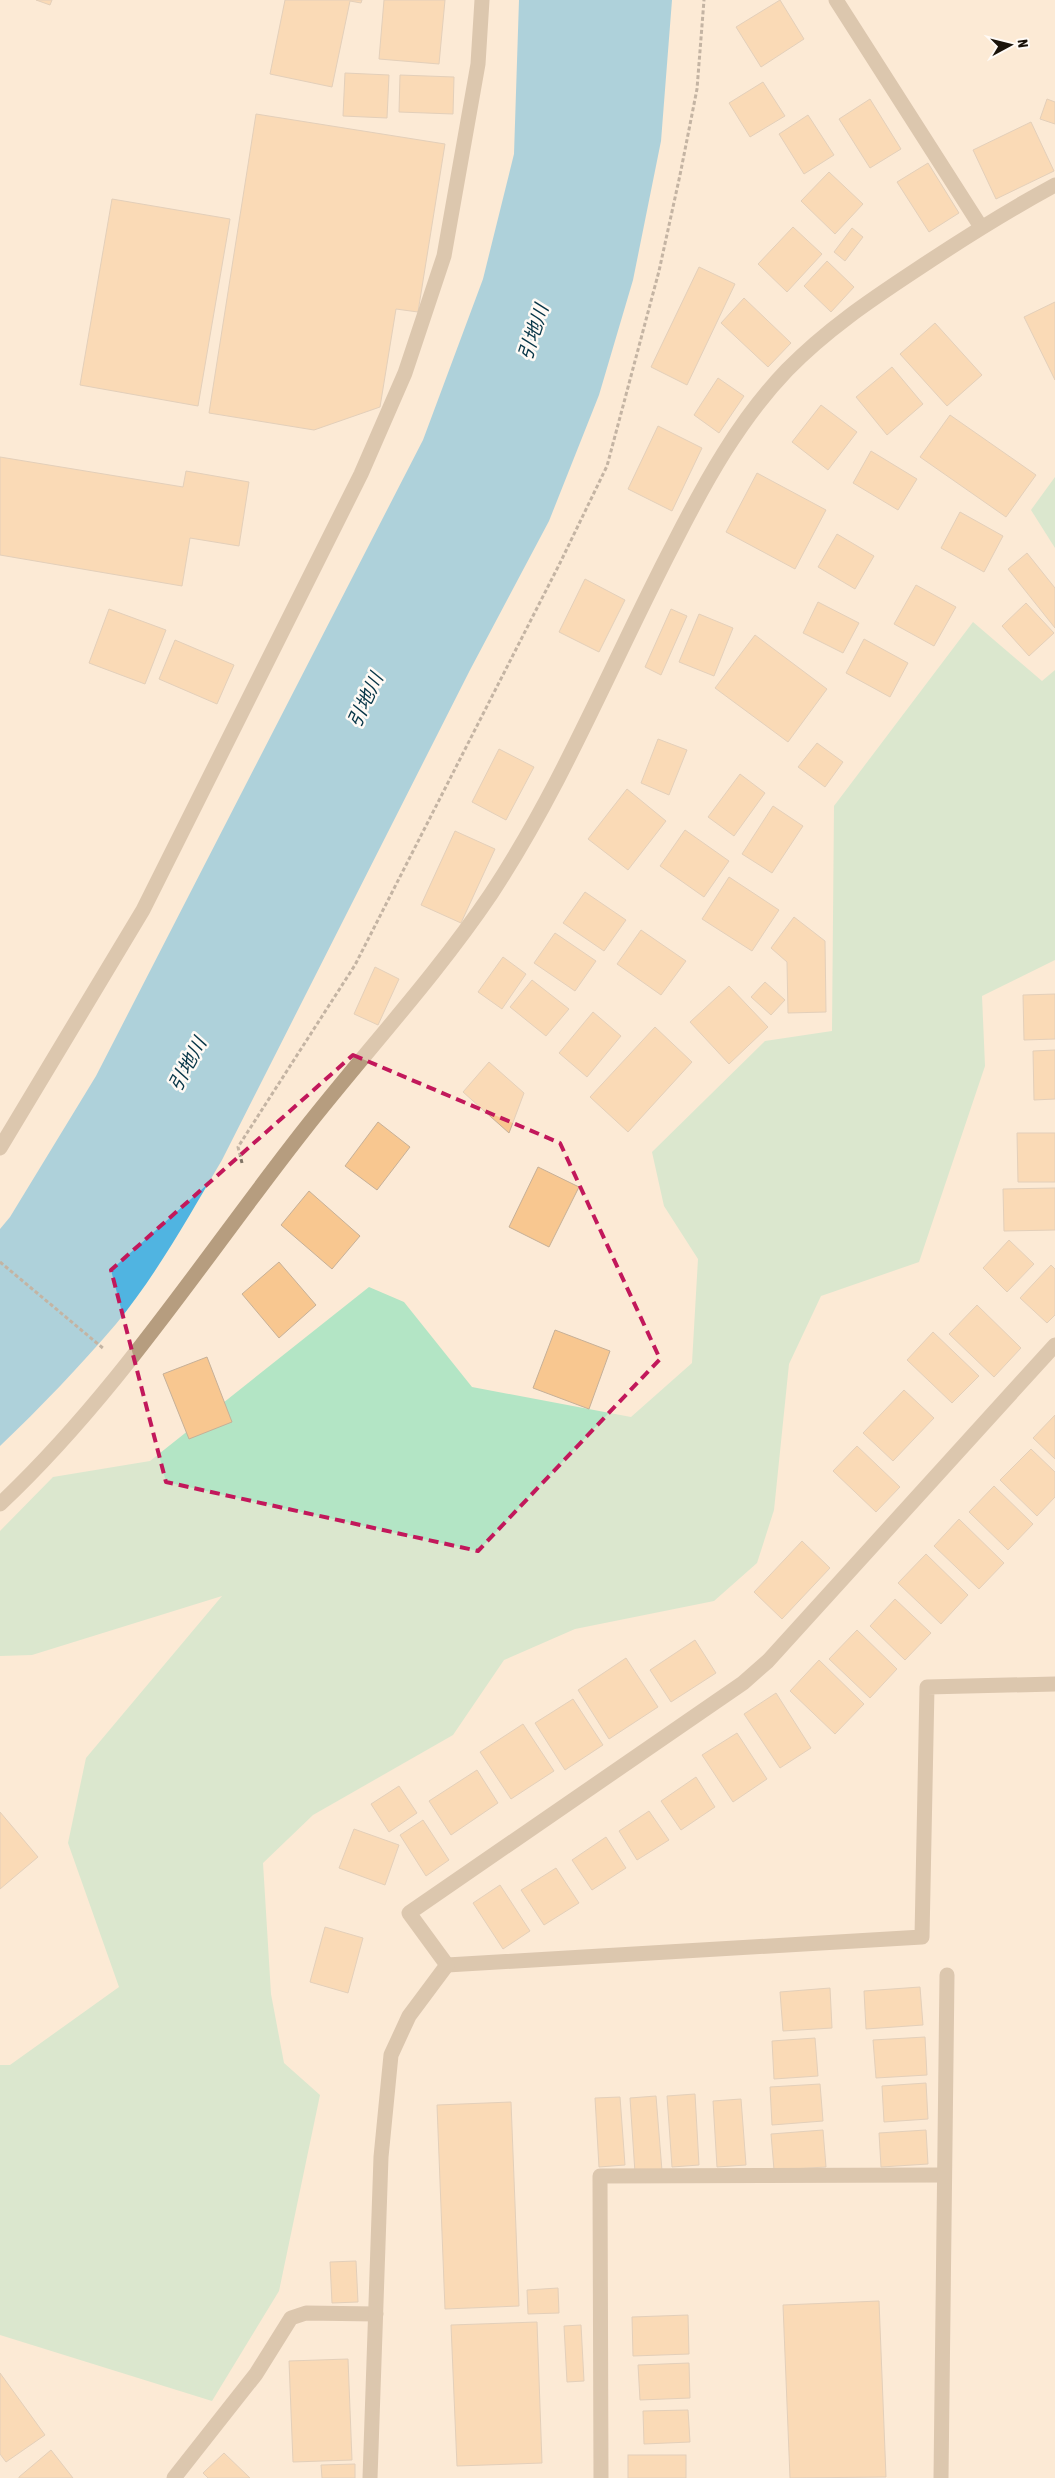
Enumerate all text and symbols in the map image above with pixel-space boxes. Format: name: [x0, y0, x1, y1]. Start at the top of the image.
north arrow: [985, 20, 1035, 70]
text: N: [1014, 38, 1031, 48]
water label: 引地川: [514, 300, 553, 363]
water label: 引地川: [343, 668, 388, 730]
water label: 引地川: [164, 1032, 211, 1094]

